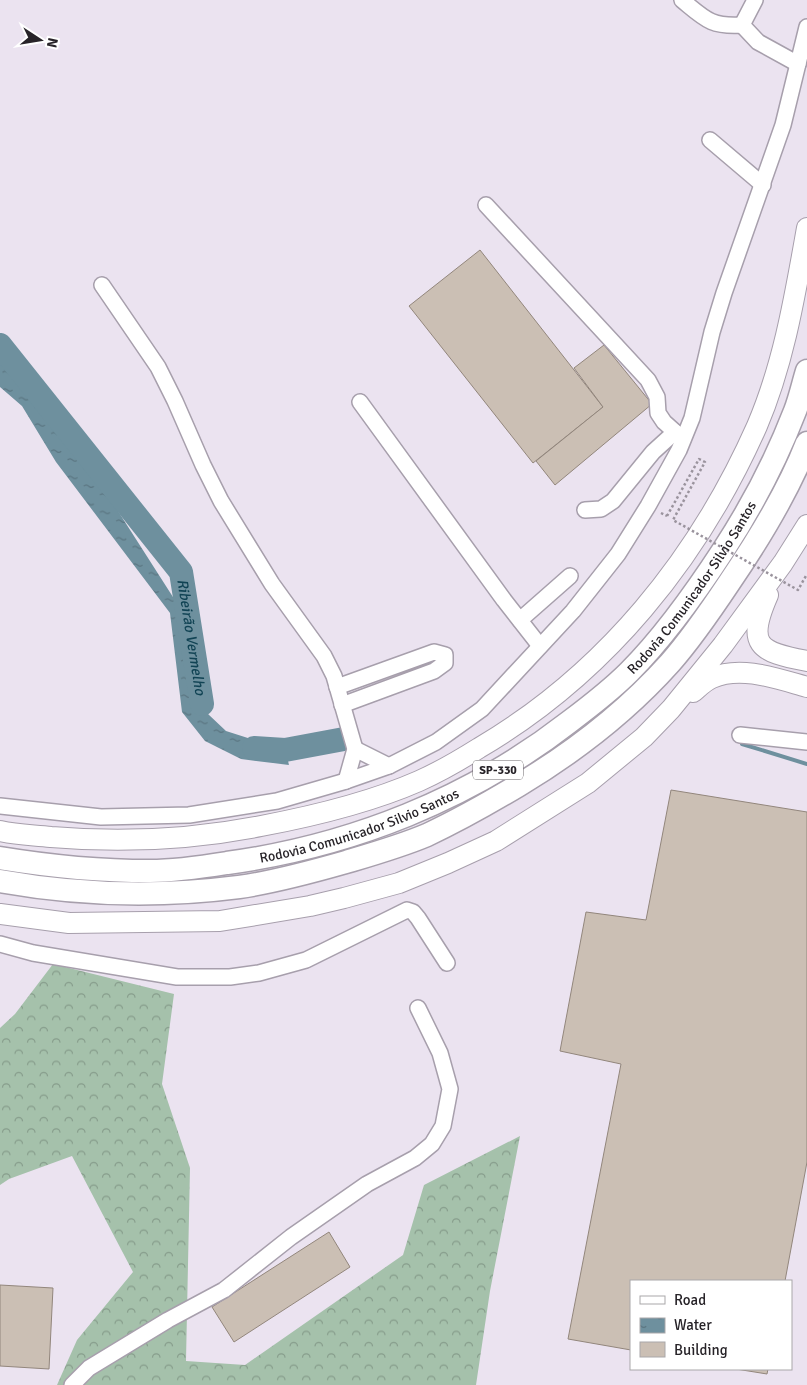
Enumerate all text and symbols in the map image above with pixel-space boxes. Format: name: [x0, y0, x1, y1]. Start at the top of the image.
north arrow: [15, 15, 65, 65]
text: N: [43, 36, 62, 49]
street label: Rodovia Comunicador Silvio Santos: [623, 498, 760, 677]
water label: Ribeirão Vermelho: [173, 577, 210, 697]
road number: SP-330: [473, 760, 523, 780]
street label: Rodovia Comunicador Silvio Santos: [258, 784, 462, 866]
legend: [630, 1280, 792, 1370]
text: Road: [674, 1291, 706, 1309]
text: Water: [674, 1316, 712, 1334]
text: Building: [674, 1341, 728, 1359]

